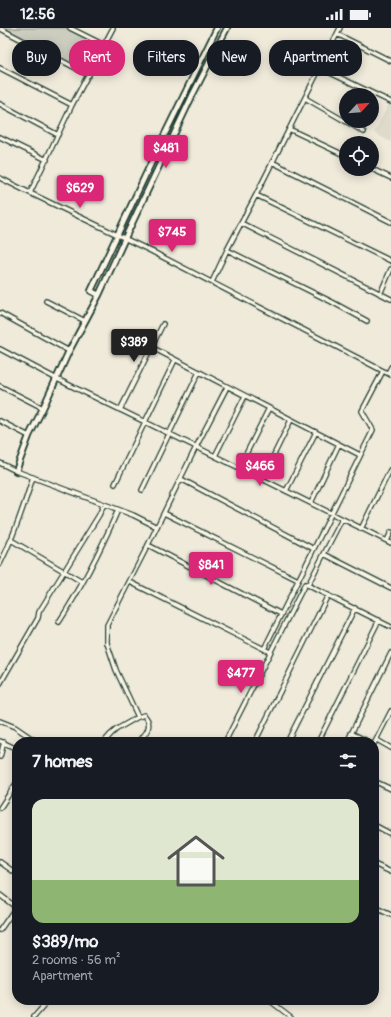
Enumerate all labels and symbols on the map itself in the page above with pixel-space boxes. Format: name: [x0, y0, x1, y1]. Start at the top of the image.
north arrow: [339, 88, 379, 128]
pin: $481: [142, 135, 190, 169]
pin: $629: [56, 175, 104, 209]
pin: $745: [148, 219, 196, 253]
pin: $389: [110, 329, 158, 363]
pin: $466: [236, 453, 284, 487]
pin: $841: [187, 552, 235, 586]
pin: $477: [217, 660, 265, 694]

